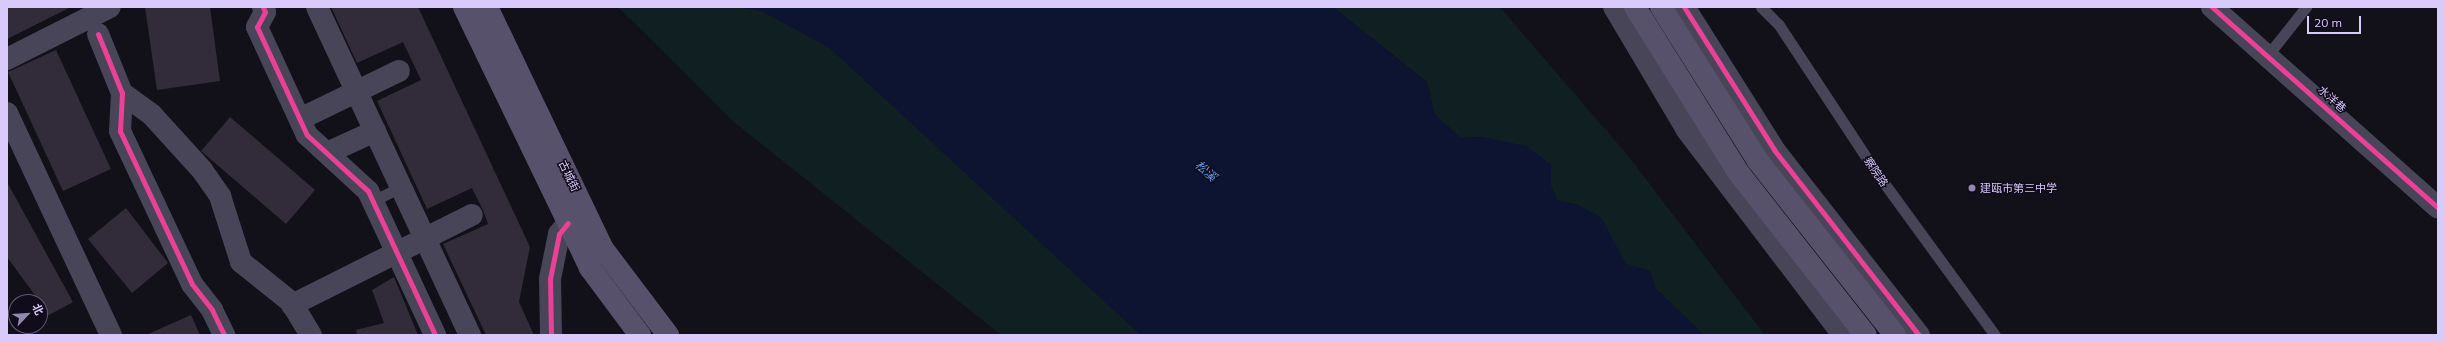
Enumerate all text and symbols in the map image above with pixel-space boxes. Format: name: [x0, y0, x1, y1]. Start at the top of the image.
scale bar: [2309, 8, 2363, 34]
text: 20 m: [2314, 15, 2342, 30]
street label: 水洋巷: [2315, 83, 2349, 115]
street label: 察院路: [1861, 155, 1891, 189]
street label: 古城街: [556, 158, 582, 194]
water label: 松溪: [1192, 158, 1220, 184]
place label: 建瓯市第三中学: [1980, 181, 2057, 195]
marker: 建瓯市第三中学: [1967, 183, 1977, 193]
north arrow: [8, 294, 48, 334]
text: 北: [29, 301, 47, 317]

